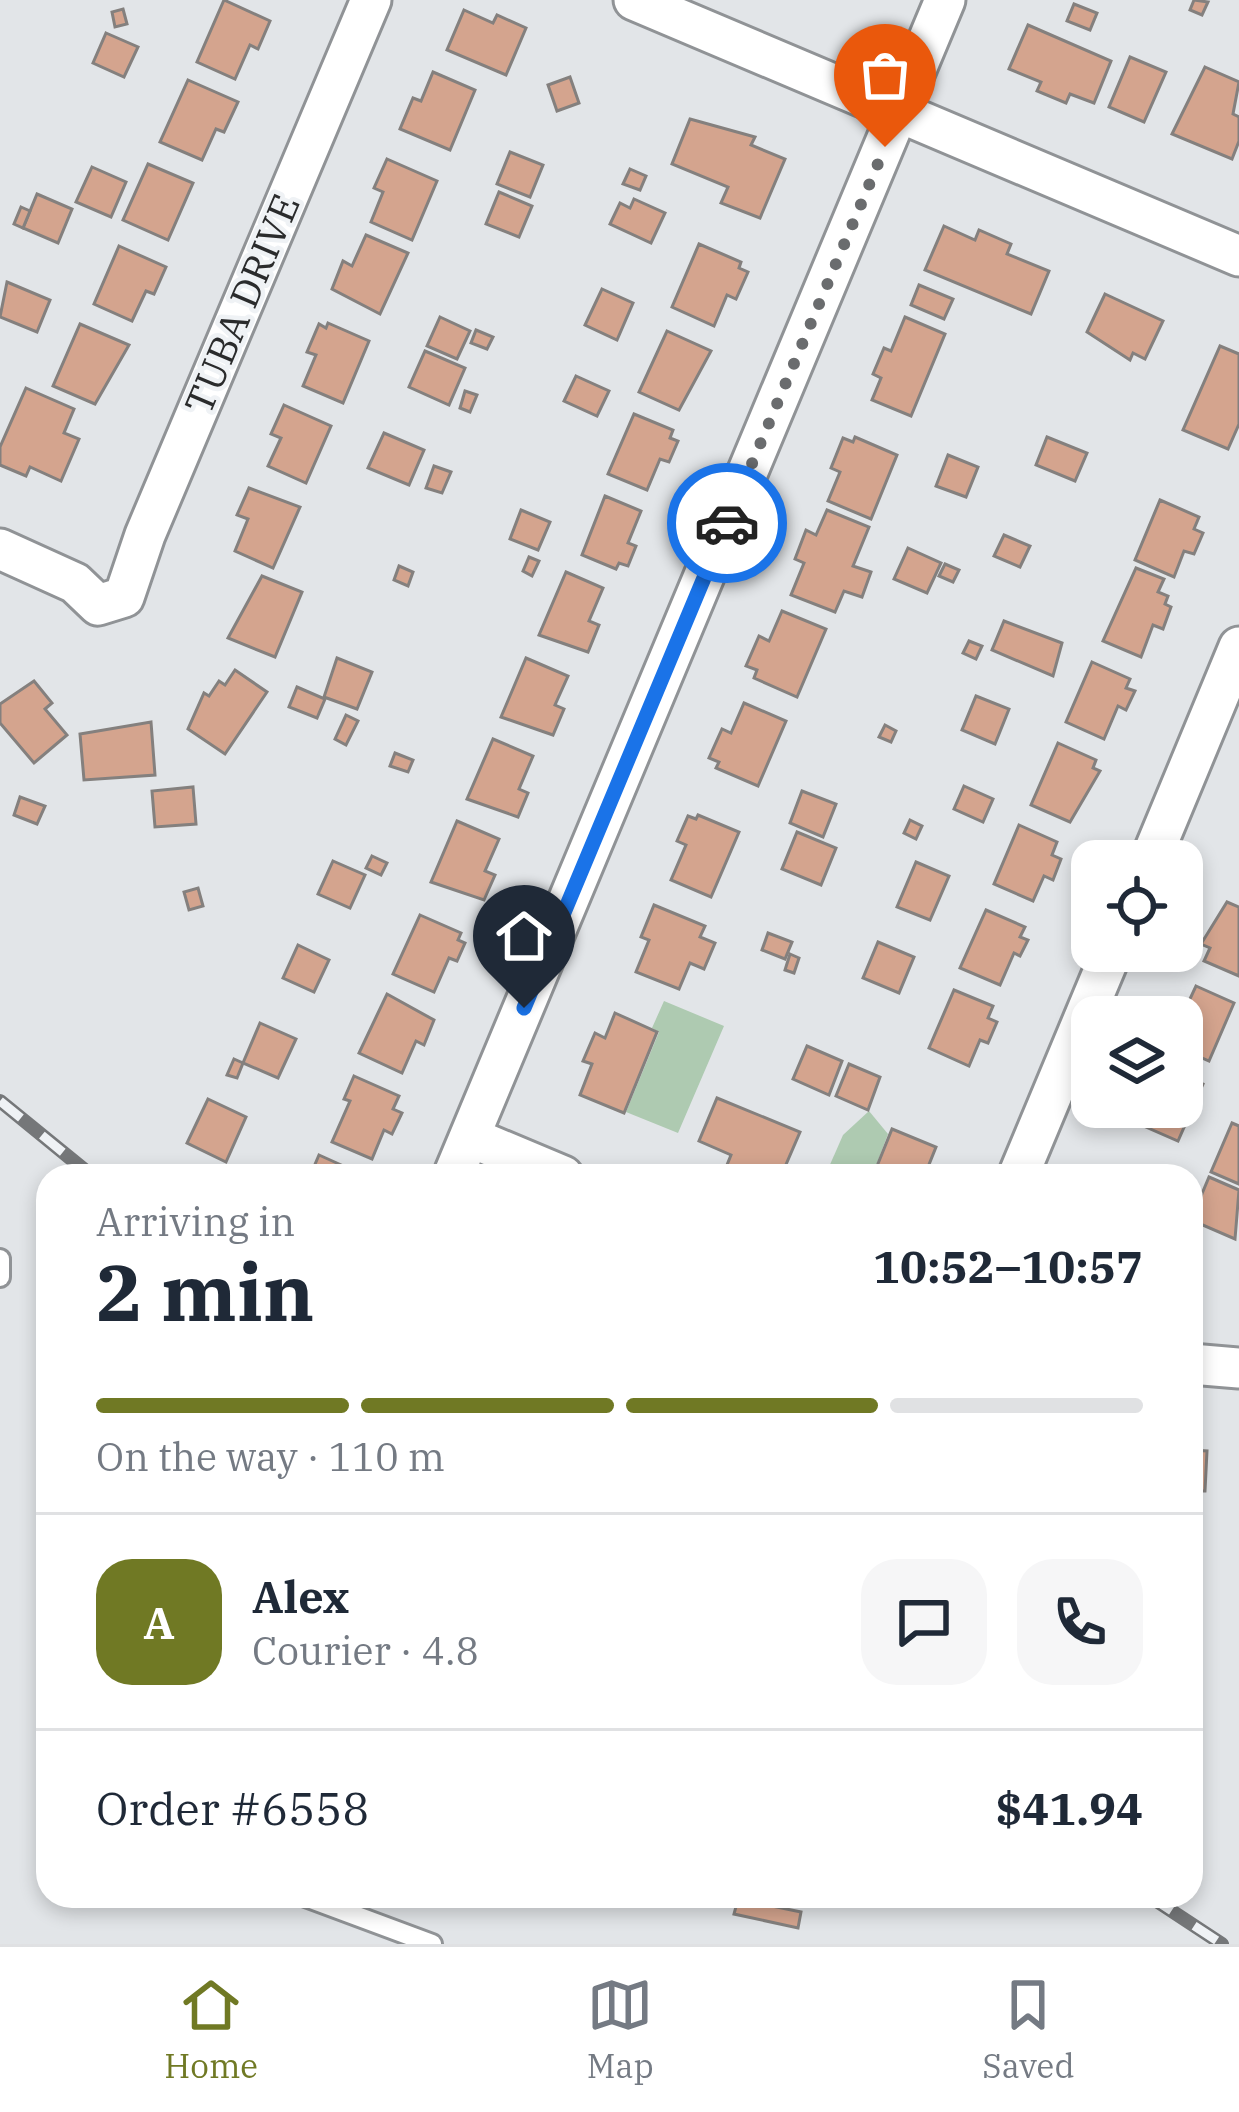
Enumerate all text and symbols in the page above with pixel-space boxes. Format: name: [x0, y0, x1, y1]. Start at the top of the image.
pin: [834, 24, 936, 147]
icon: bag: [852, 42, 918, 108]
street label: TUBA DRIVE: [172, 186, 311, 421]
courier: [667, 463, 787, 583]
icon: car: [694, 490, 760, 556]
map controls: [1071, 840, 1203, 1128]
button: locate: [1071, 840, 1203, 972]
pin: [473, 885, 575, 1008]
icon: home: [491, 903, 557, 969]
button: layers: [1071, 996, 1203, 1128]
text: Arriving in: [96, 1196, 295, 1247]
text: 10:52–10:57: [873, 1237, 1143, 1295]
text: 2 min: [96, 1241, 314, 1342]
text: On the way · 110 m: [96, 1431, 445, 1482]
button: chat: [861, 1559, 987, 1685]
button: phone: [1017, 1559, 1143, 1685]
text: Alex: [252, 1567, 349, 1625]
text: A: [143, 1593, 175, 1651]
text: Courier · 4.8: [252, 1625, 479, 1676]
text: Order #6558: [96, 1779, 369, 1837]
text: $41.94: [996, 1779, 1143, 1837]
tab: Home: [164, 1972, 258, 2087]
tab: Map: [587, 1972, 654, 2087]
tab: Saved: [982, 1972, 1075, 2087]

